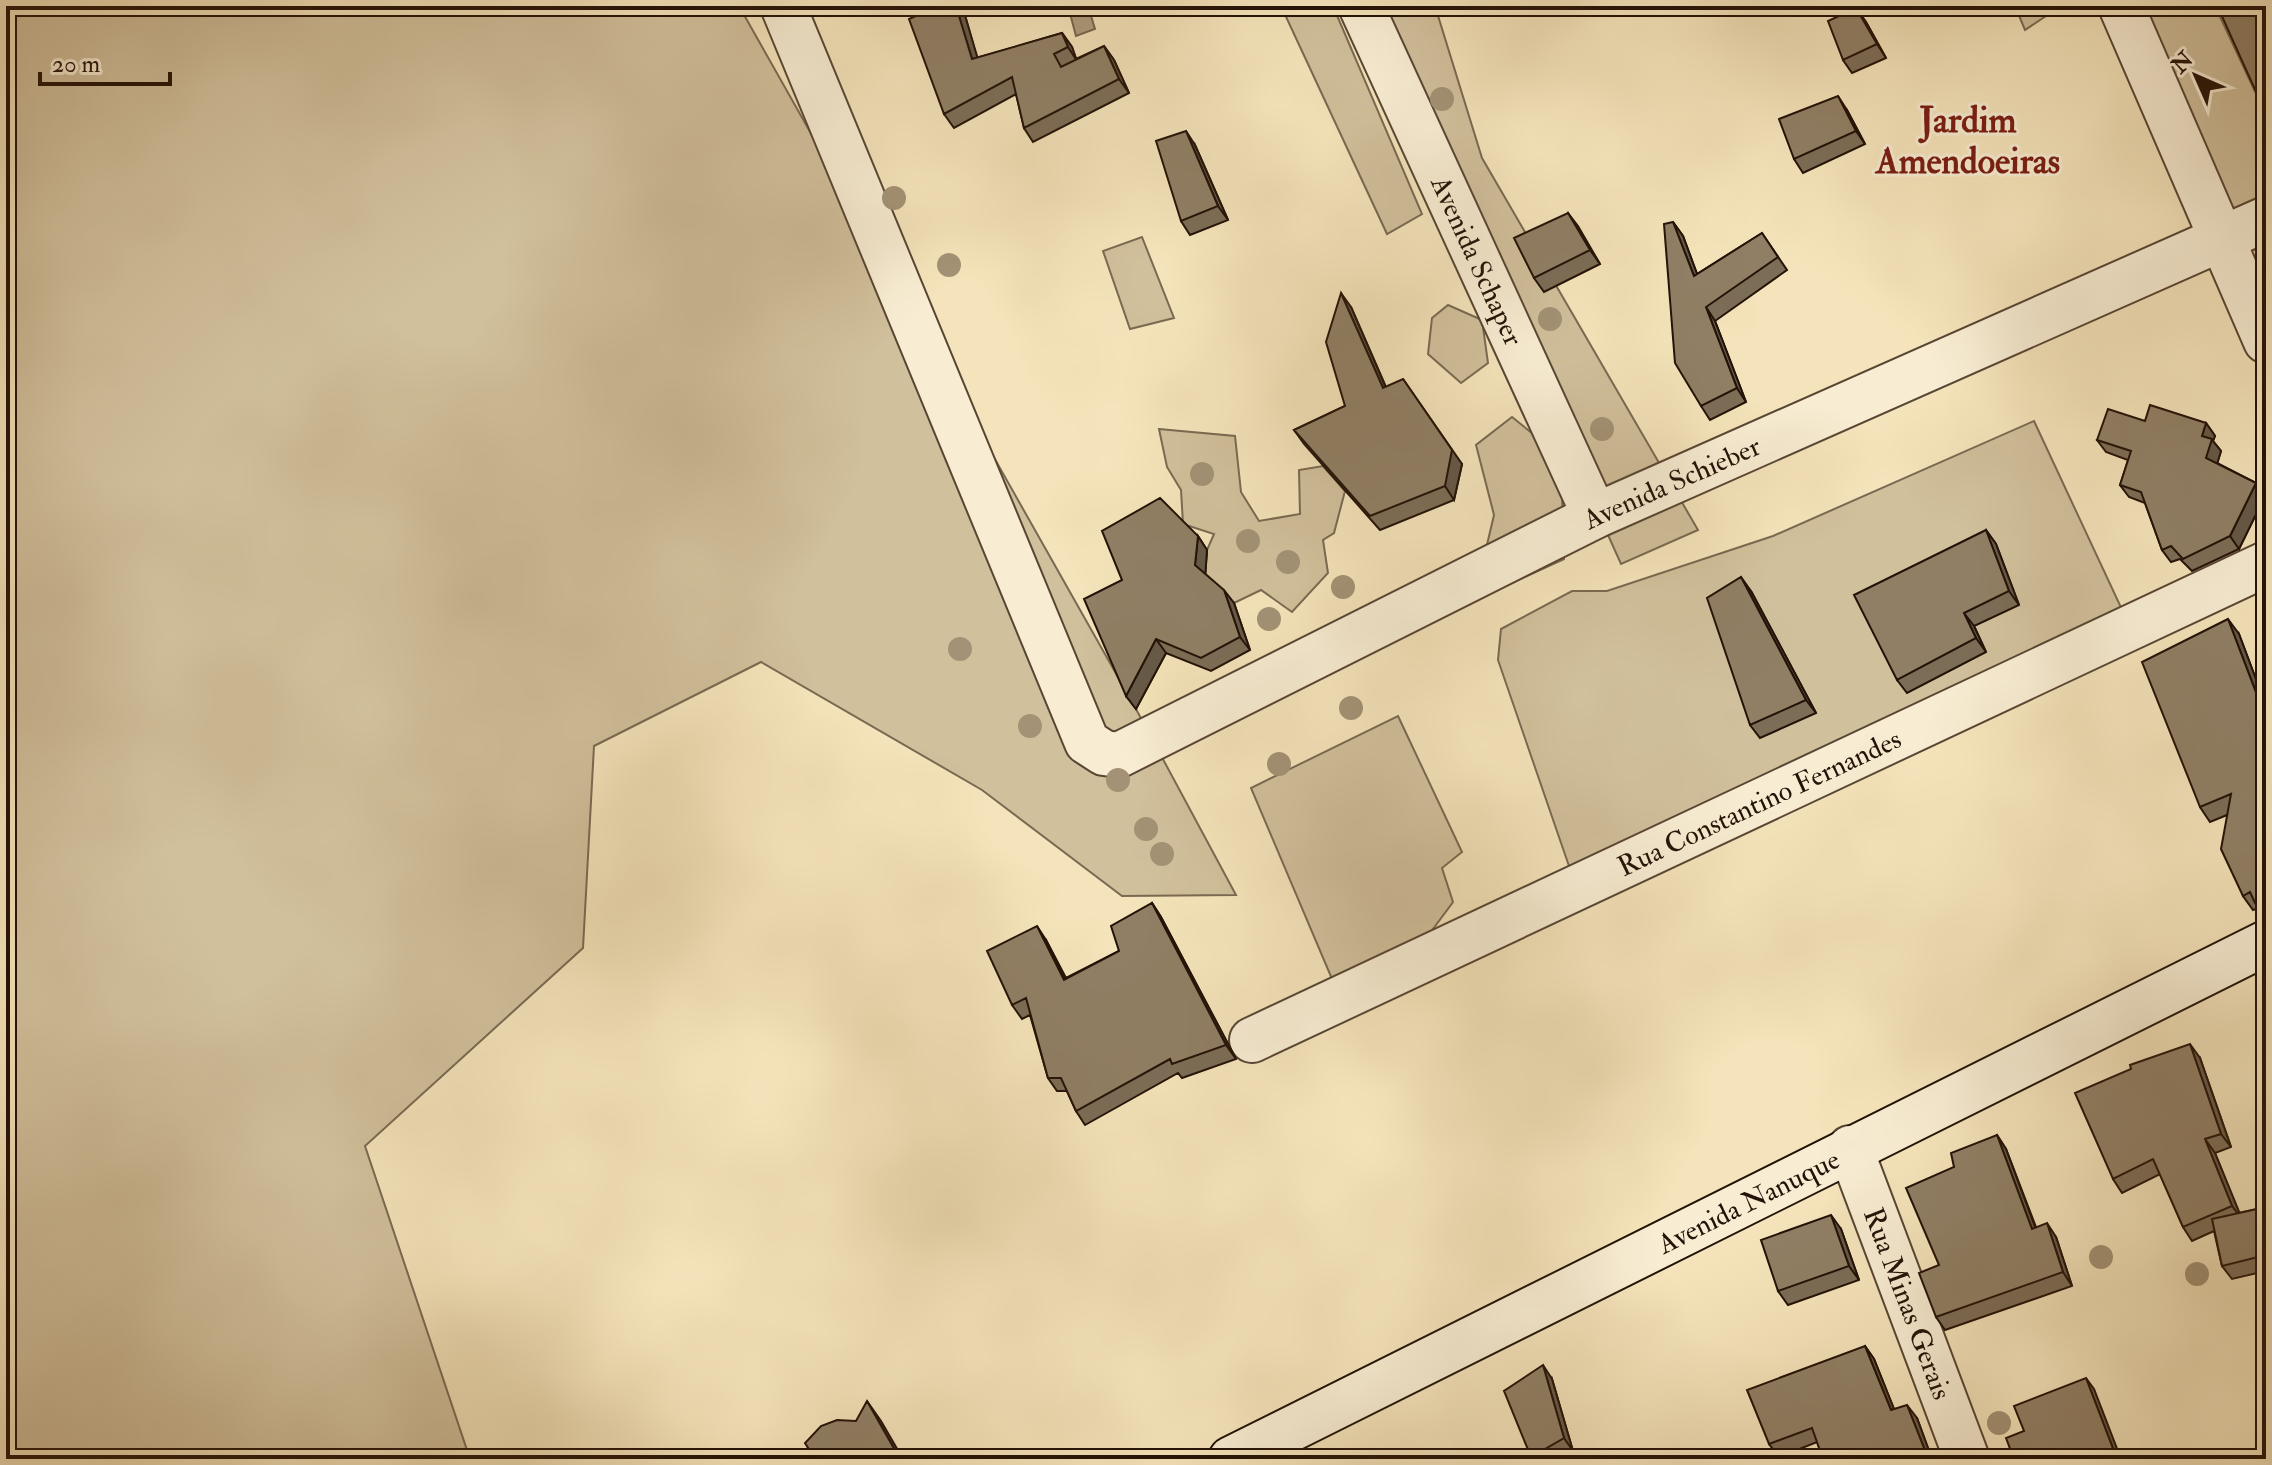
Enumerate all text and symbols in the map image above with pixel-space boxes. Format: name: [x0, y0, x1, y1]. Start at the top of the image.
scale bar: [40, 36, 170, 86]
north arrow: [2156, 36, 2236, 116]
text: N: [2165, 45, 2200, 80]
text: 20 m: [52, 49, 101, 80]
district label: Jardim Amendoeiras: [1874, 98, 2060, 184]
street label: Avenida Schaper: [1422, 170, 1531, 352]
street label: Avenida Schieber: [1577, 429, 1767, 539]
street label: Rua Constantino Fernandes: [1612, 722, 1907, 885]
street label: Avenida Nanuque: [1651, 1142, 1846, 1263]
street label: Rua Minas Gerais: [1855, 1203, 1959, 1405]

